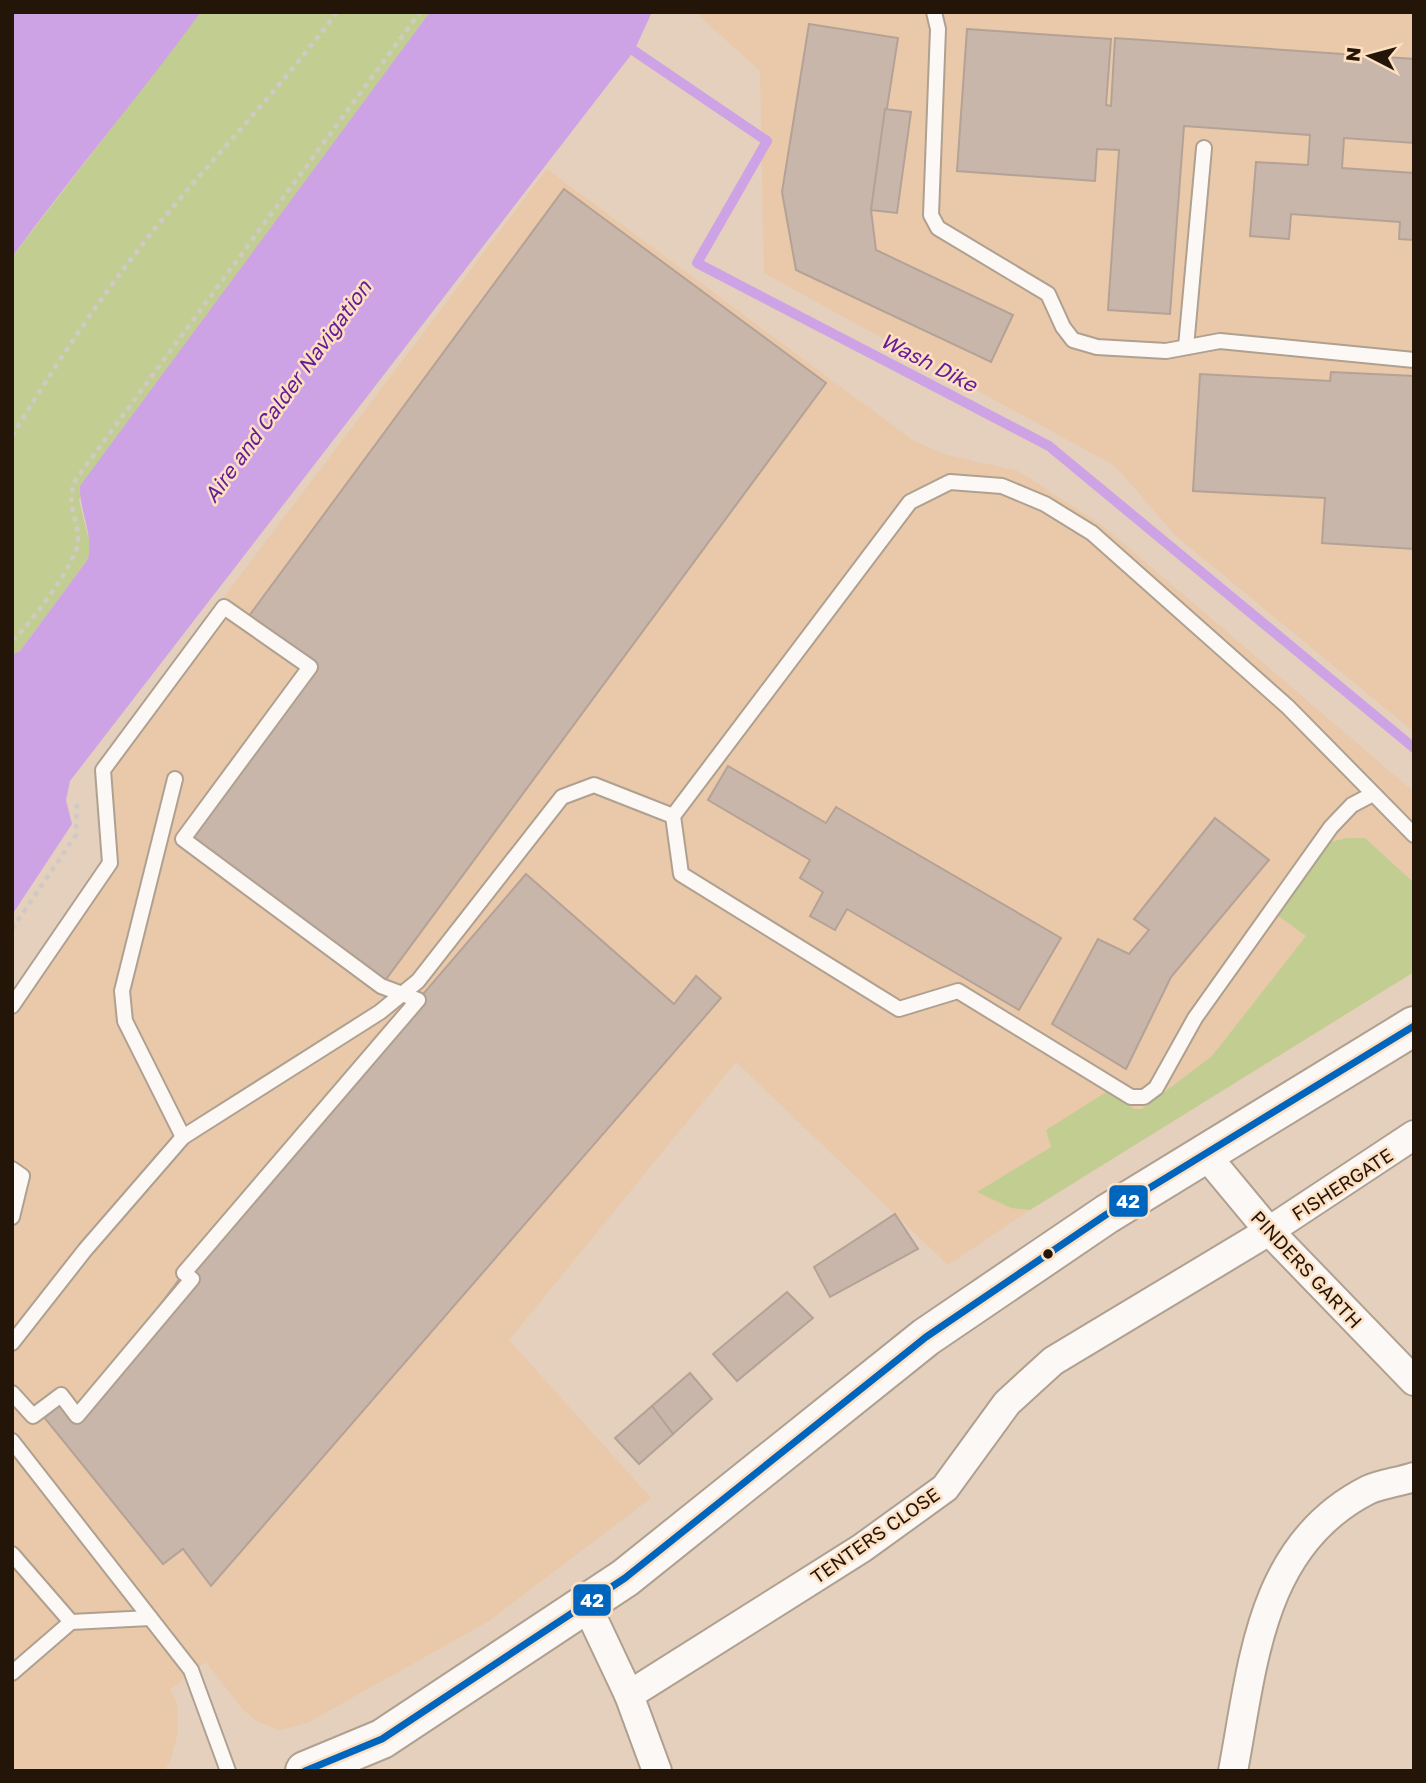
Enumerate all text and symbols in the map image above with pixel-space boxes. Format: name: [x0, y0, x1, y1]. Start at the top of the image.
north arrow: [1335, 21, 1405, 91]
text: N: [1340, 46, 1365, 63]
water label: Aire and Calder Navigation: [198, 274, 377, 507]
water label: Wash Dike: [877, 327, 983, 398]
street label: FISHERGATE: [1287, 1143, 1397, 1225]
line badge: 42: [1108, 1184, 1149, 1218]
text: 42: [1116, 1189, 1140, 1212]
street label: PINDERS GARTH: [1247, 1205, 1367, 1333]
unlabelled marker: [1041, 1247, 1055, 1261]
street label: TENTERS CLOSE: [806, 1482, 944, 1588]
line badge: 42: [572, 1583, 612, 1617]
text: 42: [580, 1588, 604, 1611]

